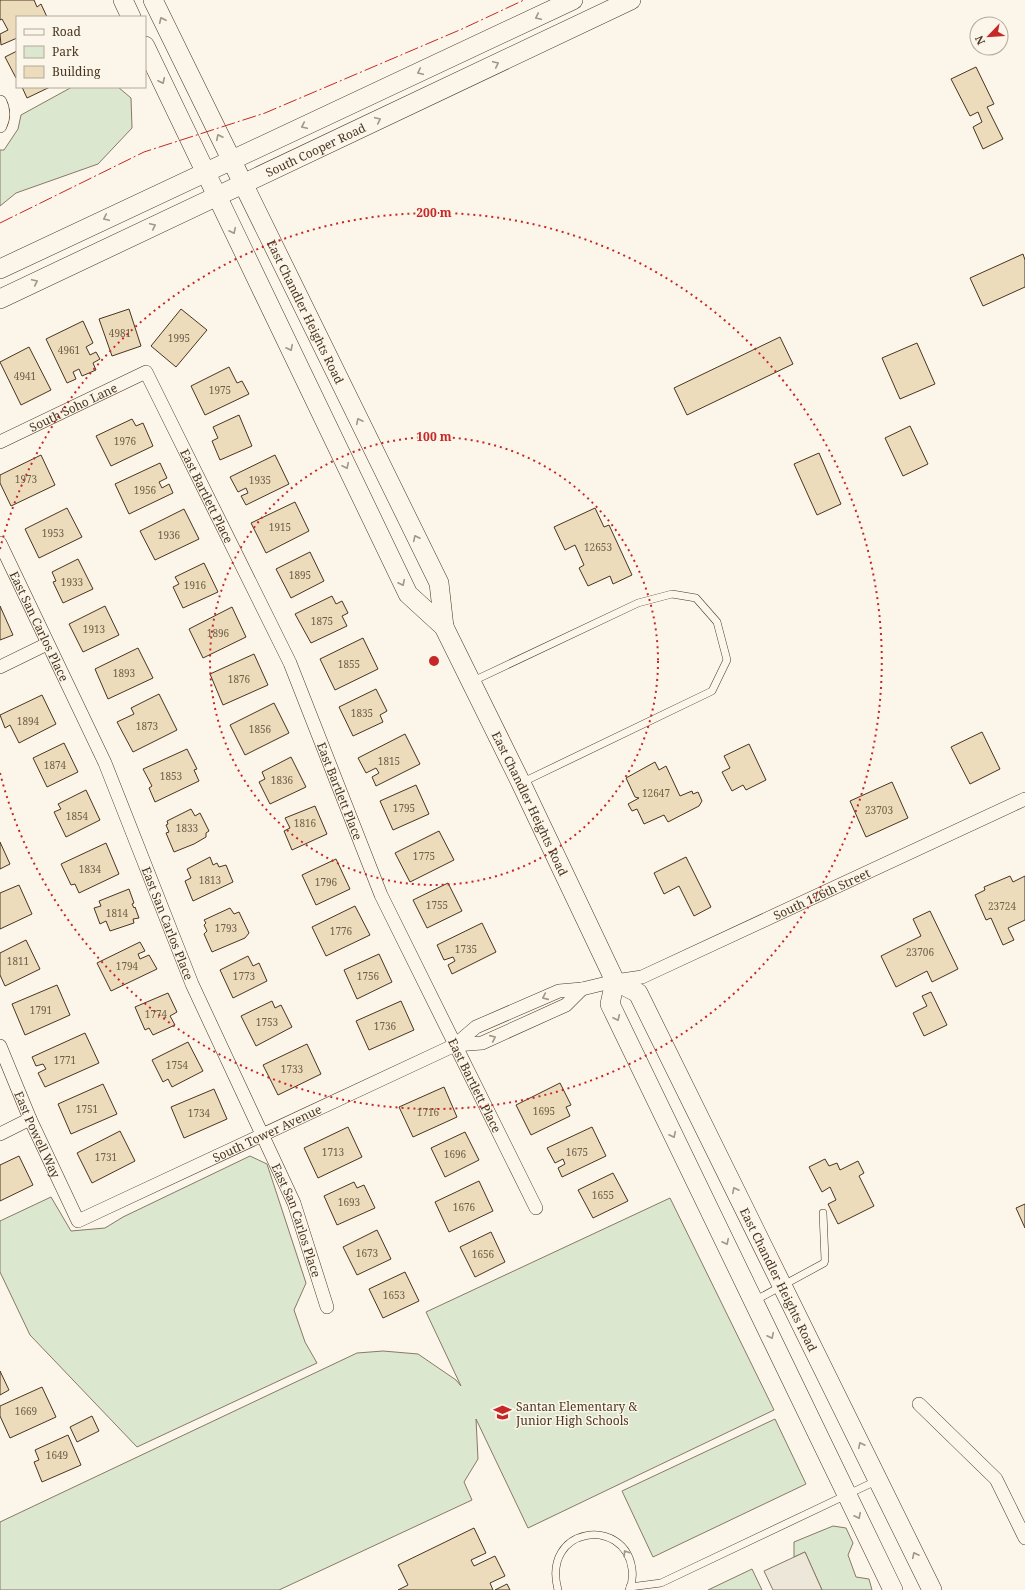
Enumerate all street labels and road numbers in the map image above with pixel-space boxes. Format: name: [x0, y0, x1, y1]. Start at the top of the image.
street label: South Cooper Road: [263, 118, 369, 181]
street label: East Chandler Heights Road: [263, 237, 349, 387]
street label: South Soho Lane: [26, 379, 120, 435]
street label: East Bartlett Place: [177, 446, 238, 546]
street label: East San Carlos Place: [6, 568, 73, 684]
street label: East Chandler Heights Road: [488, 728, 573, 879]
street label: East Bartlett Place: [313, 740, 367, 842]
street label: East San Carlos Place: [138, 864, 198, 982]
street label: South 126th Street: [770, 864, 872, 923]
street label: East Bartlett Place: [445, 1035, 506, 1135]
street label: East Powell Way: [11, 1088, 65, 1181]
street label: South Tower Avenue: [210, 1100, 324, 1166]
street label: East San Carlos Place: [268, 1160, 325, 1279]
street label: East Chandler Heights Road: [736, 1205, 822, 1355]

